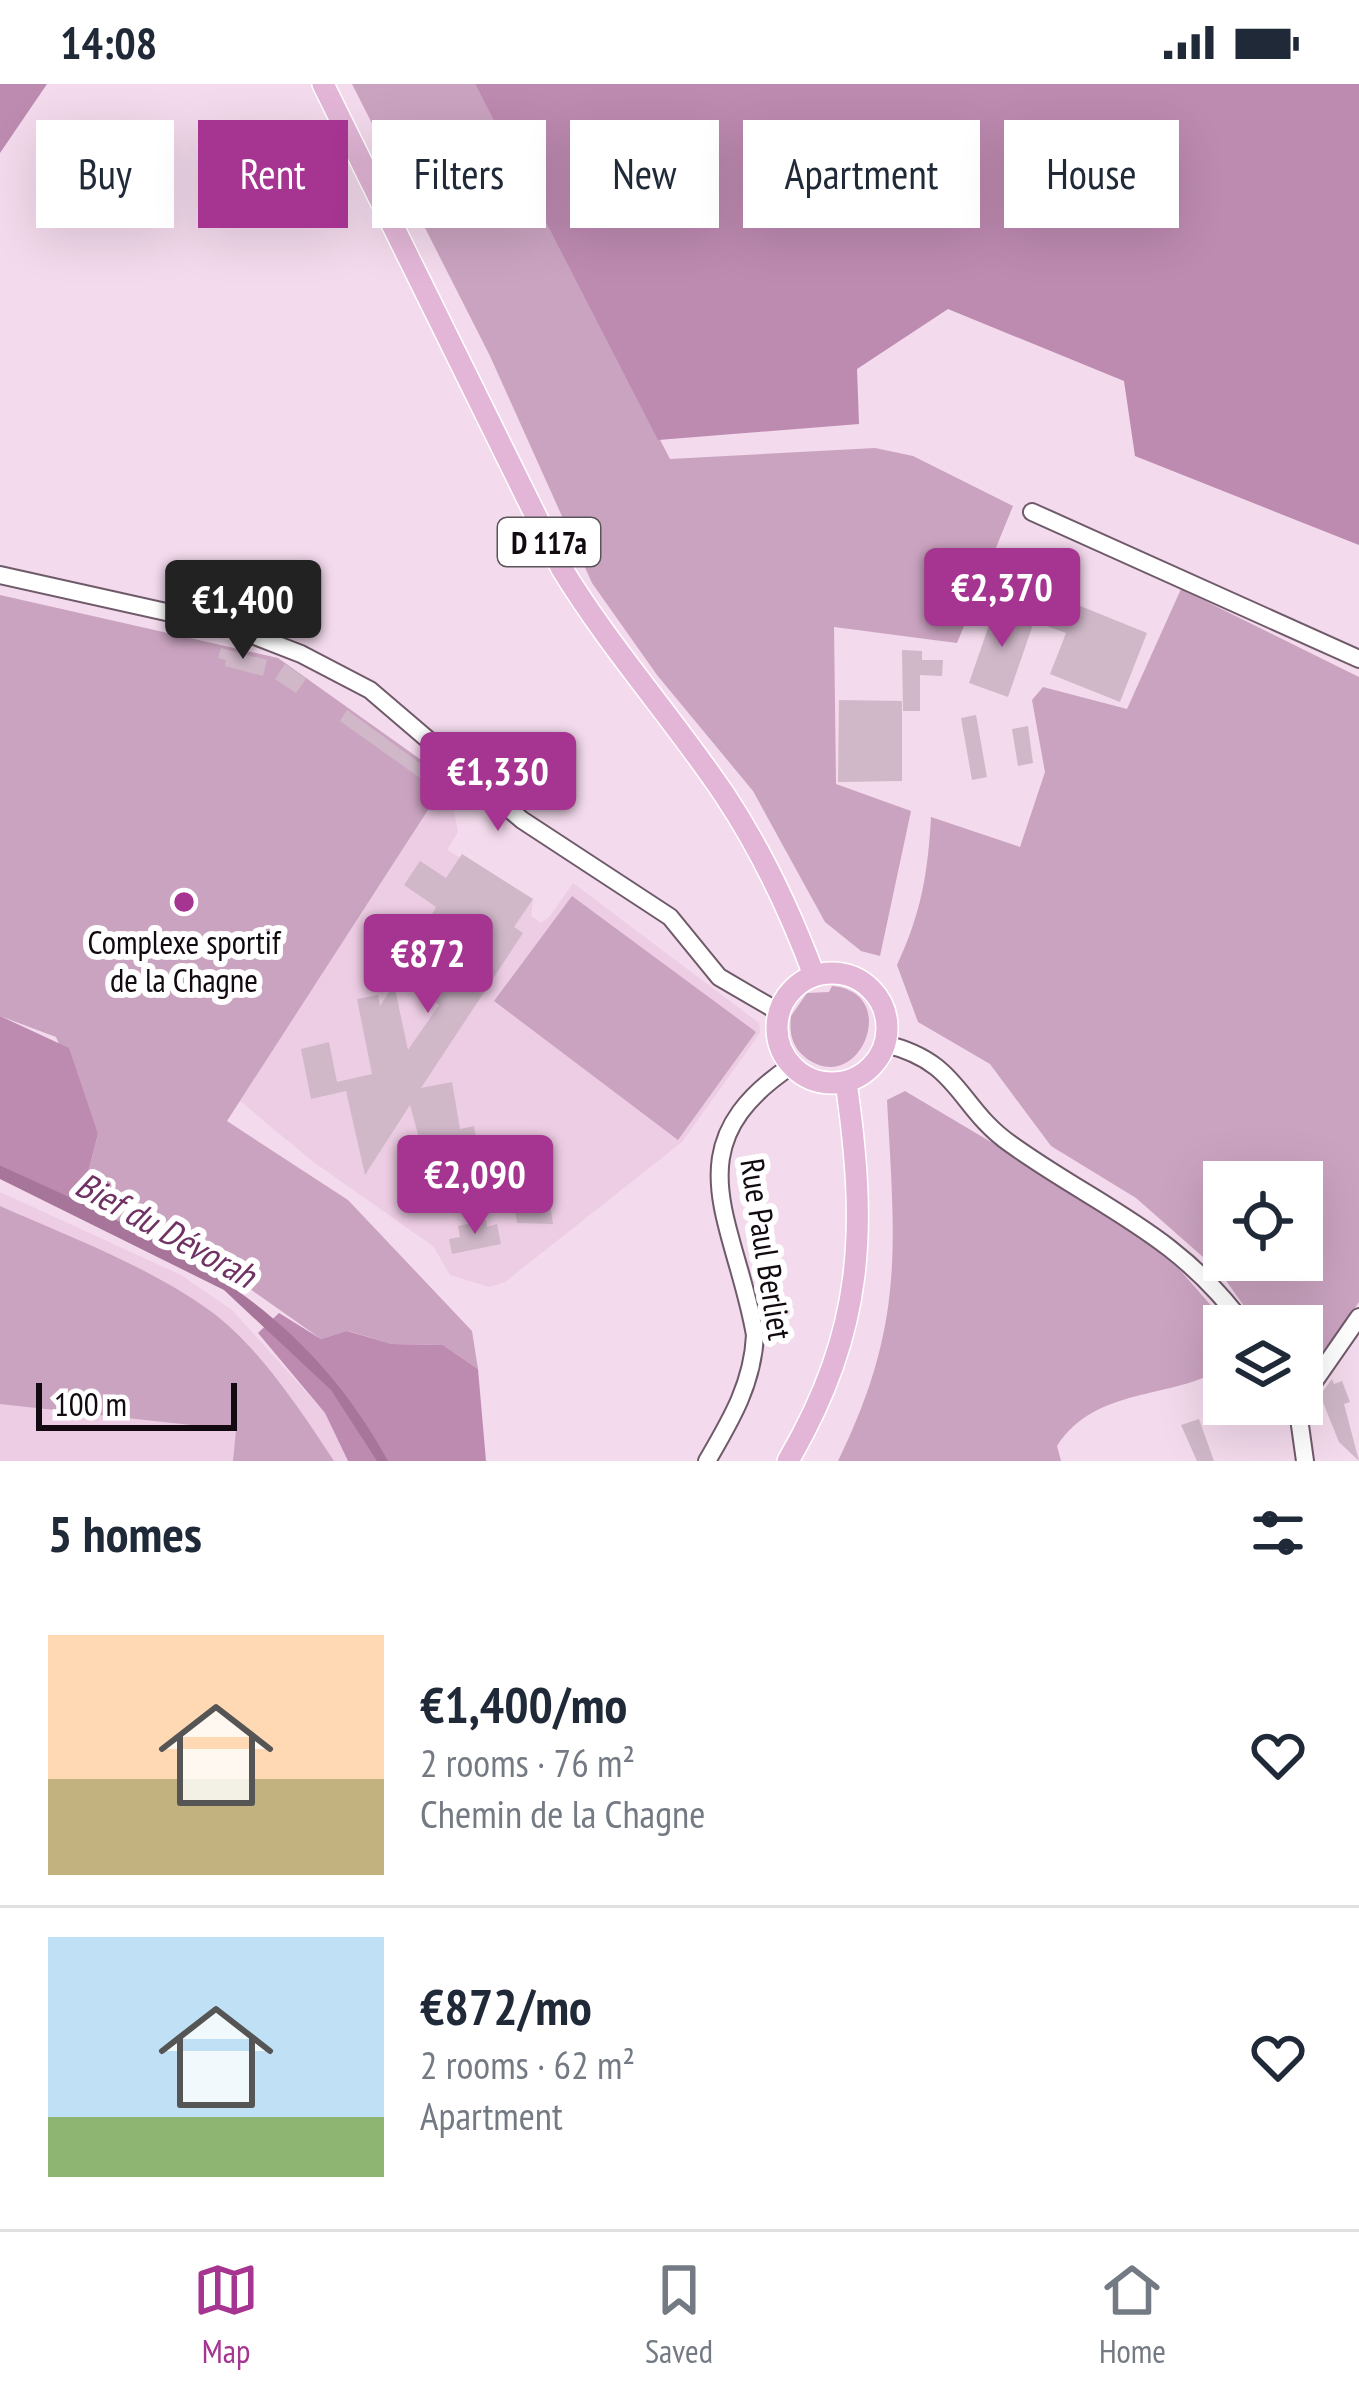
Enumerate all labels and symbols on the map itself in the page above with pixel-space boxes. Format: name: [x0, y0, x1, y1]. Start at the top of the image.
road number: D 117a: [498, 518, 600, 566]
pin: €2,370: [904, 548, 1100, 650]
pin: €1,400: [145, 560, 341, 662]
pin: €1,330: [400, 732, 596, 834]
marker: Complexe sportif de la Chagne: [171, 889, 197, 915]
pin: €872: [357, 914, 499, 1016]
place label: Complexe sportif de la Chagne: [88, 920, 282, 1001]
pin: €2,090: [377, 1135, 573, 1237]
street label: Rue Paul Berliet: [731, 1155, 803, 1343]
water label: Bief du Dévorah: [68, 1160, 266, 1299]
scale bar: [36, 1377, 237, 1430]

